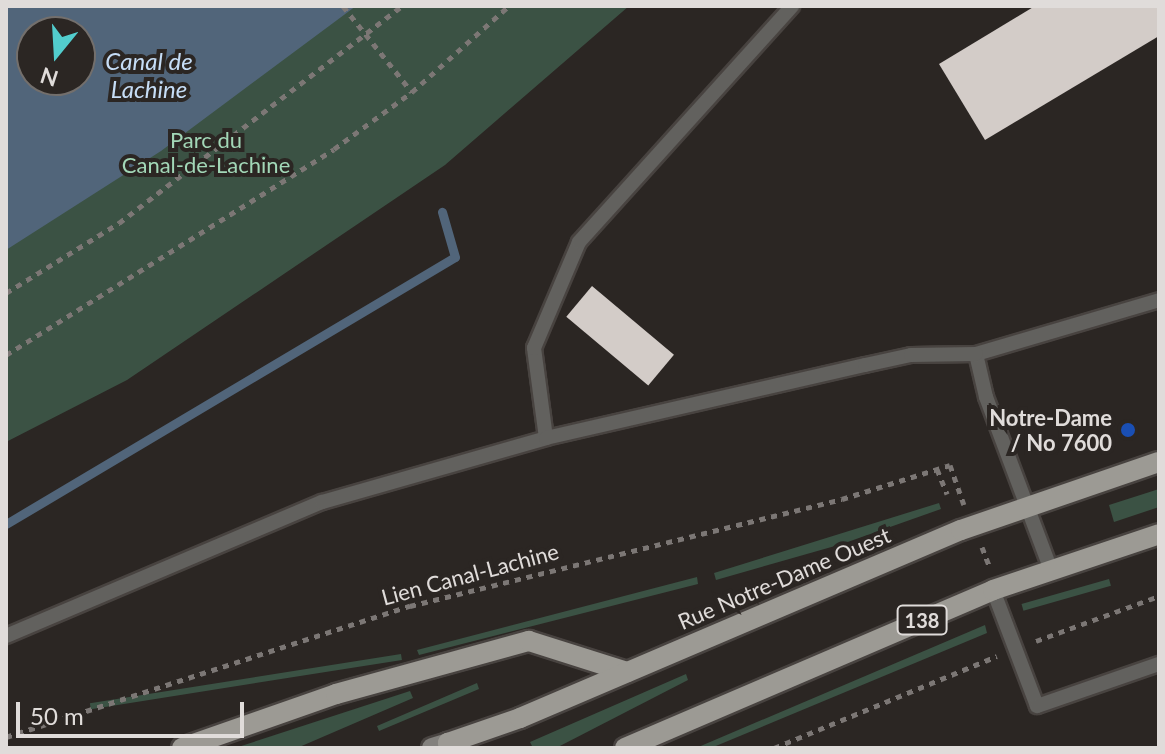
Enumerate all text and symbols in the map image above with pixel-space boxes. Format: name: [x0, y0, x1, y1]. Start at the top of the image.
north arrow: [16, 16, 96, 96]
water label: Canal de Lachine: [105, 47, 193, 103]
text: N: [37, 62, 61, 93]
park label: Parc du Canal-de-Lachine: [122, 126, 290, 178]
place label: Notre-Dame / No 7600: [989, 404, 1112, 456]
marker: Notre-Dame / No 7600: [1119, 421, 1137, 439]
street label: Rue Notre-Dame Ouest: [674, 521, 894, 635]
street label: Lien Canal-Lachine: [378, 538, 562, 610]
road number: 138: [896, 604, 948, 636]
scale bar: [20, 686, 248, 736]
text: 50 m: [30, 701, 84, 730]

